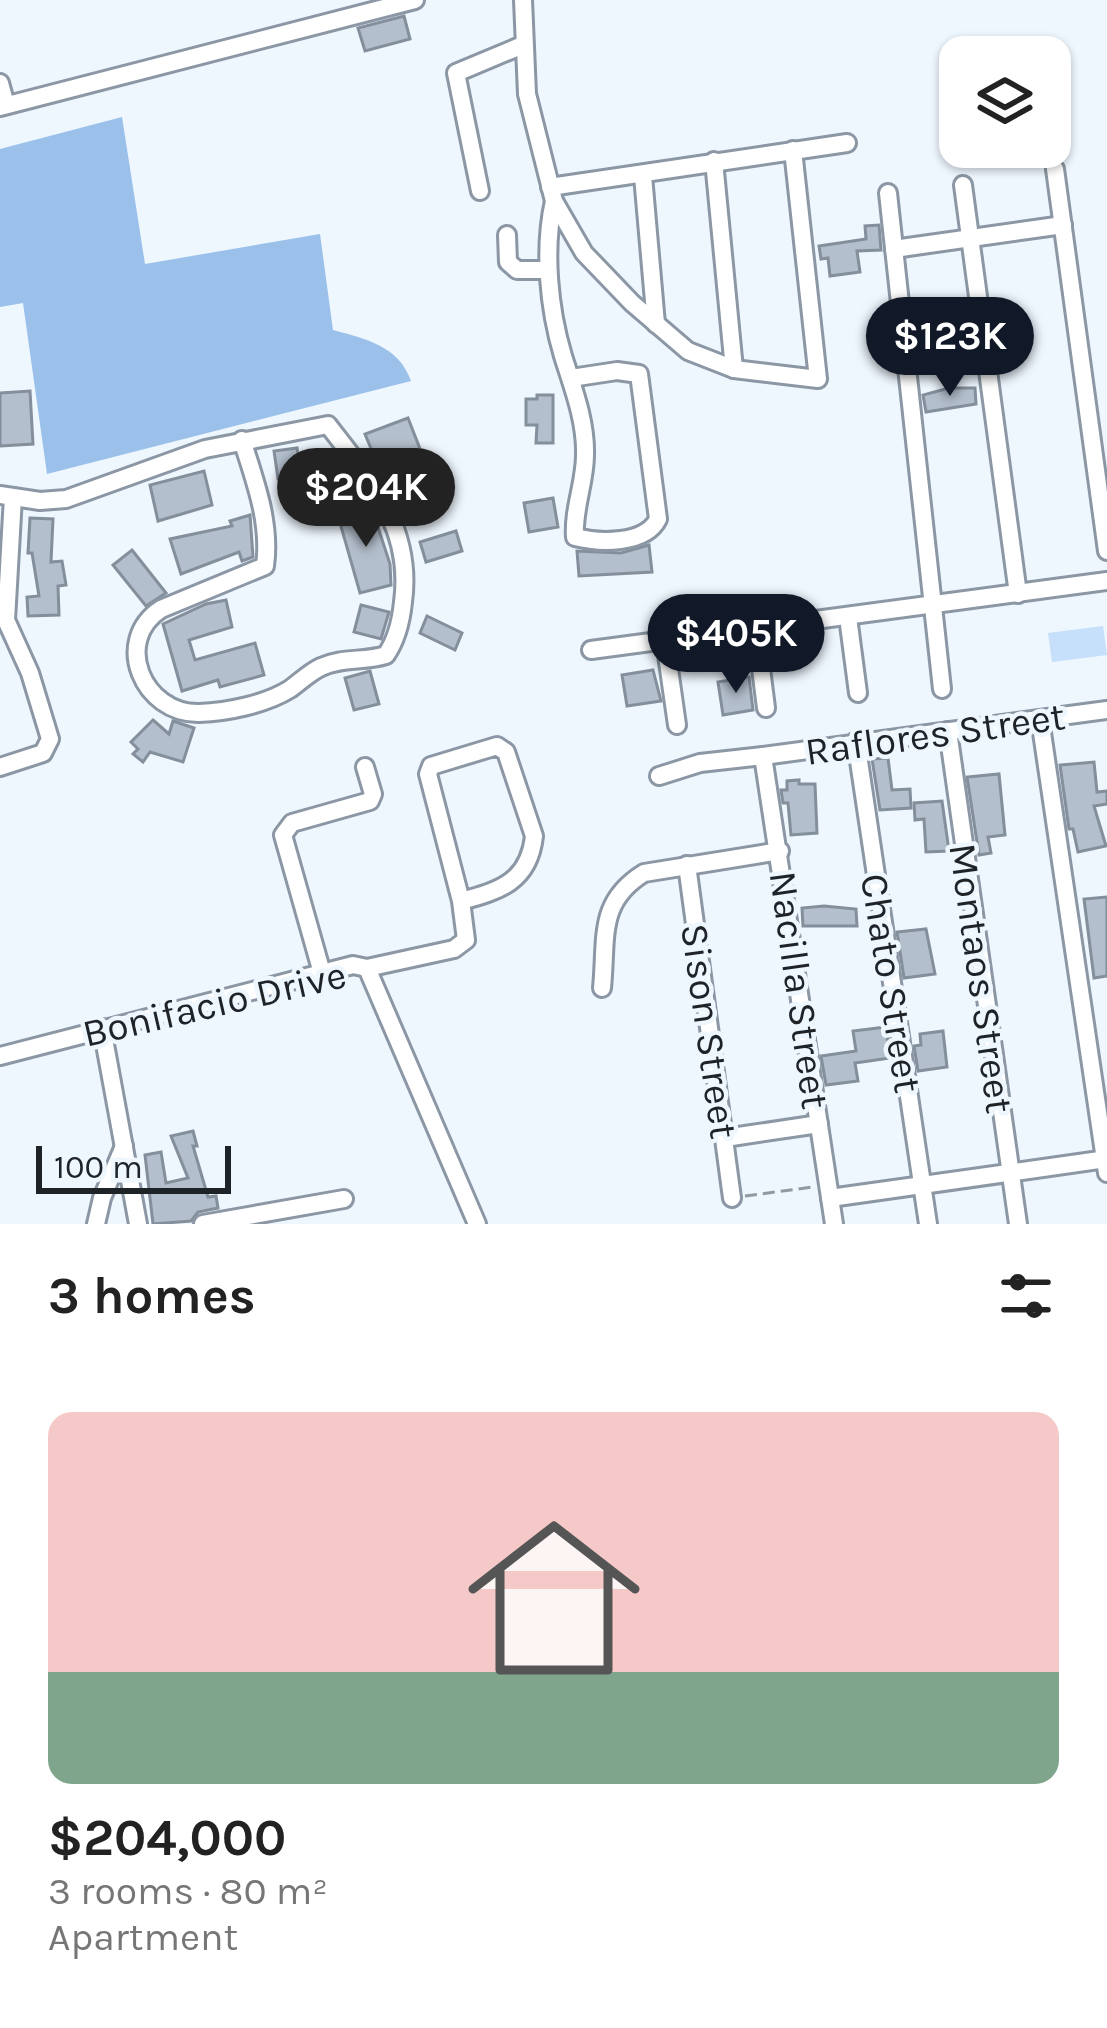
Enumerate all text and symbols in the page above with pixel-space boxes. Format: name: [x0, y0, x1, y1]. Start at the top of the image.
map controls: [939, 36, 1071, 168]
button: layers: [939, 36, 1071, 168]
pin: $123K: [866, 297, 1034, 399]
text: $123K: [893, 313, 1007, 359]
pin: $204K: [282, 448, 450, 550]
text: $204K: [304, 464, 428, 510]
pin: $405K: [652, 594, 820, 696]
text: $405K: [675, 610, 797, 656]
street label: Raflores Street: [802, 693, 1068, 775]
street label: Montaos Street: [939, 840, 1023, 1116]
street label: Nacilla Street: [760, 868, 838, 1112]
street label: Chato Street: [851, 870, 931, 1096]
street label: Sison Street: [671, 921, 747, 1142]
street label: Bonifacio Drive: [78, 951, 350, 1057]
scale bar: [36, 1140, 231, 1193]
text: 100 m: [54, 1148, 143, 1186]
icon: filters: [993, 1263, 1059, 1329]
text: 3 homes: [48, 1266, 256, 1326]
icon: home: [446, 1490, 662, 1706]
text: $204,000: [48, 1808, 286, 1868]
text: 3 rooms · 80 m²: [48, 1868, 328, 1914]
text: Apartment: [48, 1914, 238, 1960]

